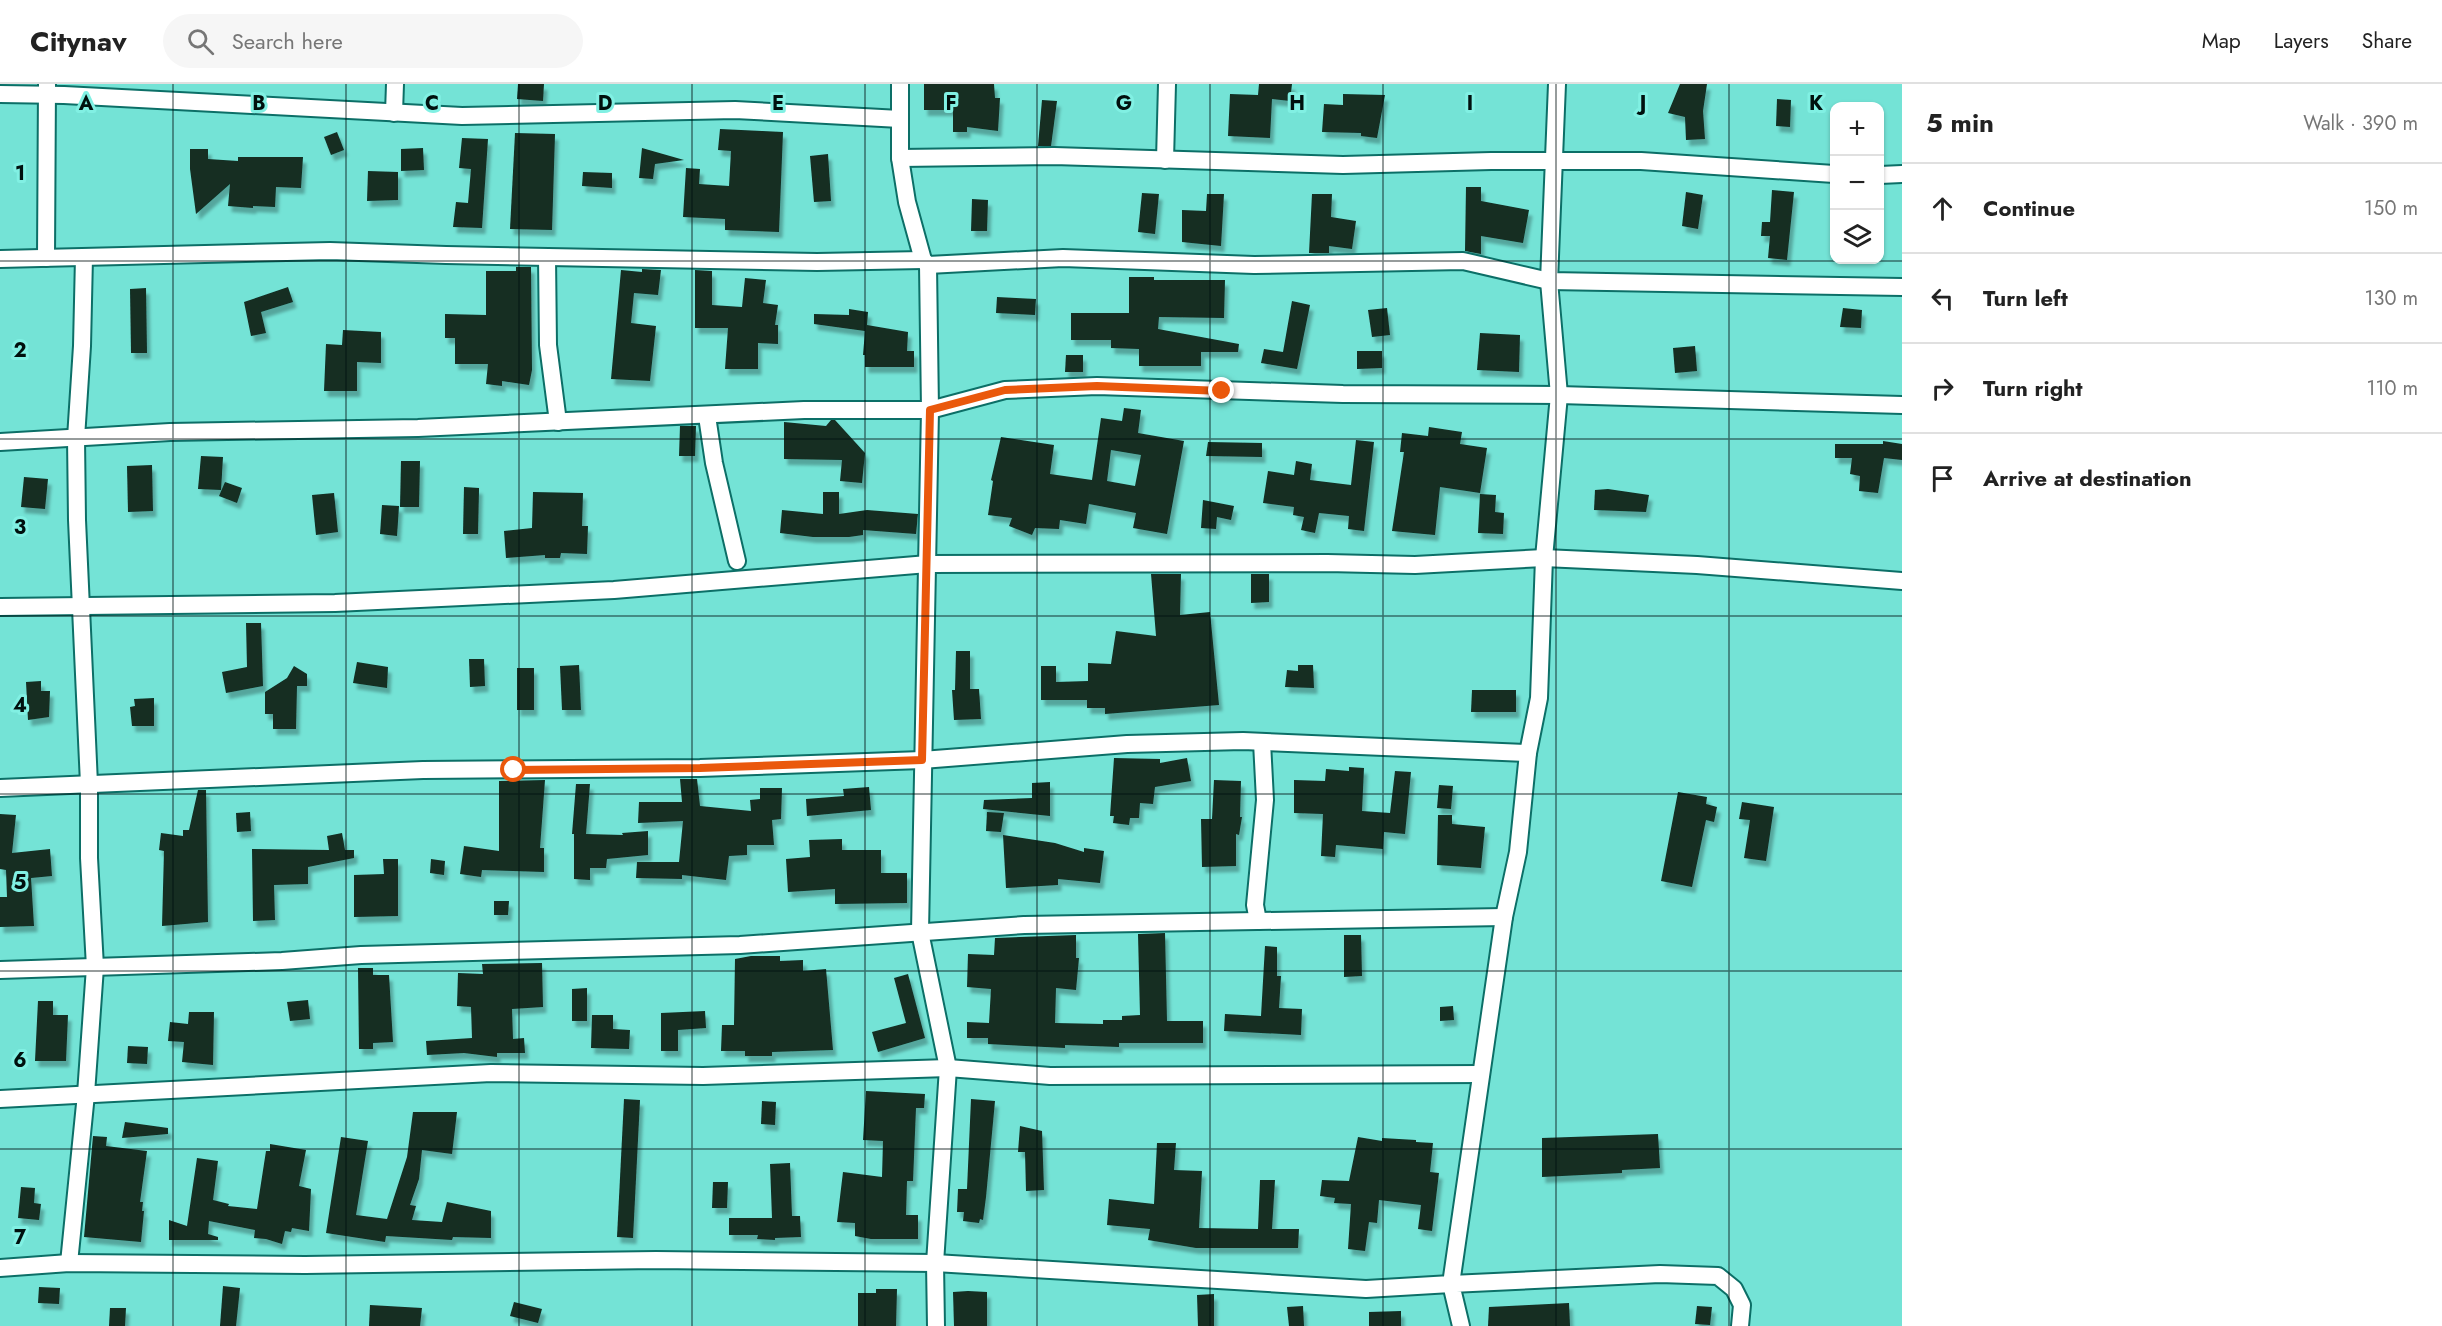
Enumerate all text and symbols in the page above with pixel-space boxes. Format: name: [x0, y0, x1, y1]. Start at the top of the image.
search box: [163, 14, 583, 68]
text: Citynav: [30, 21, 127, 62]
icon: search: [184, 25, 217, 58]
text: Search here: [232, 25, 343, 57]
text: Map: [2202, 26, 2241, 56]
text: Layers: [2274, 26, 2329, 56]
text: Share: [2362, 26, 2412, 56]
text: A: [78, 89, 94, 118]
text: B: [252, 89, 266, 118]
text: C: [425, 89, 439, 118]
text: D: [598, 89, 612, 118]
text: E: [772, 89, 784, 118]
text: F: [945, 89, 957, 118]
text: G: [1116, 89, 1132, 118]
text: H: [1289, 89, 1305, 118]
text: I: [1467, 89, 1473, 118]
text: J: [1636, 89, 1646, 118]
text: K: [1809, 89, 1823, 118]
map controls: [1830, 102, 1884, 264]
button: +: [1830, 102, 1884, 156]
text: 5 min: [1926, 104, 1994, 142]
text: Walk · 390 m: [2303, 109, 2418, 138]
button: −: [1830, 156, 1884, 210]
text: 1: [15, 159, 25, 188]
icon: ahead: [1926, 192, 1959, 225]
text: Continue: [1983, 192, 2075, 224]
text: 150 m: [2364, 194, 2418, 223]
button: layers: [1830, 210, 1884, 264]
icon: left: [1926, 282, 1959, 315]
text: Turn left: [1983, 282, 2068, 314]
text: 130 m: [2364, 284, 2418, 313]
text: 2: [13, 336, 27, 365]
icon: right: [1926, 372, 1959, 405]
text: Turn right: [1983, 372, 2083, 404]
text: 110 m: [2366, 374, 2418, 403]
route end: [1208, 377, 1234, 403]
icon: arrive: [1926, 462, 1959, 495]
text: Arrive at destination: [1983, 462, 2192, 494]
text: 3: [14, 513, 26, 542]
text: 4: [13, 691, 27, 720]
route start: [500, 756, 526, 782]
text: 5: [14, 868, 27, 897]
text: 6: [13, 1046, 27, 1075]
text: 7: [14, 1223, 27, 1252]

